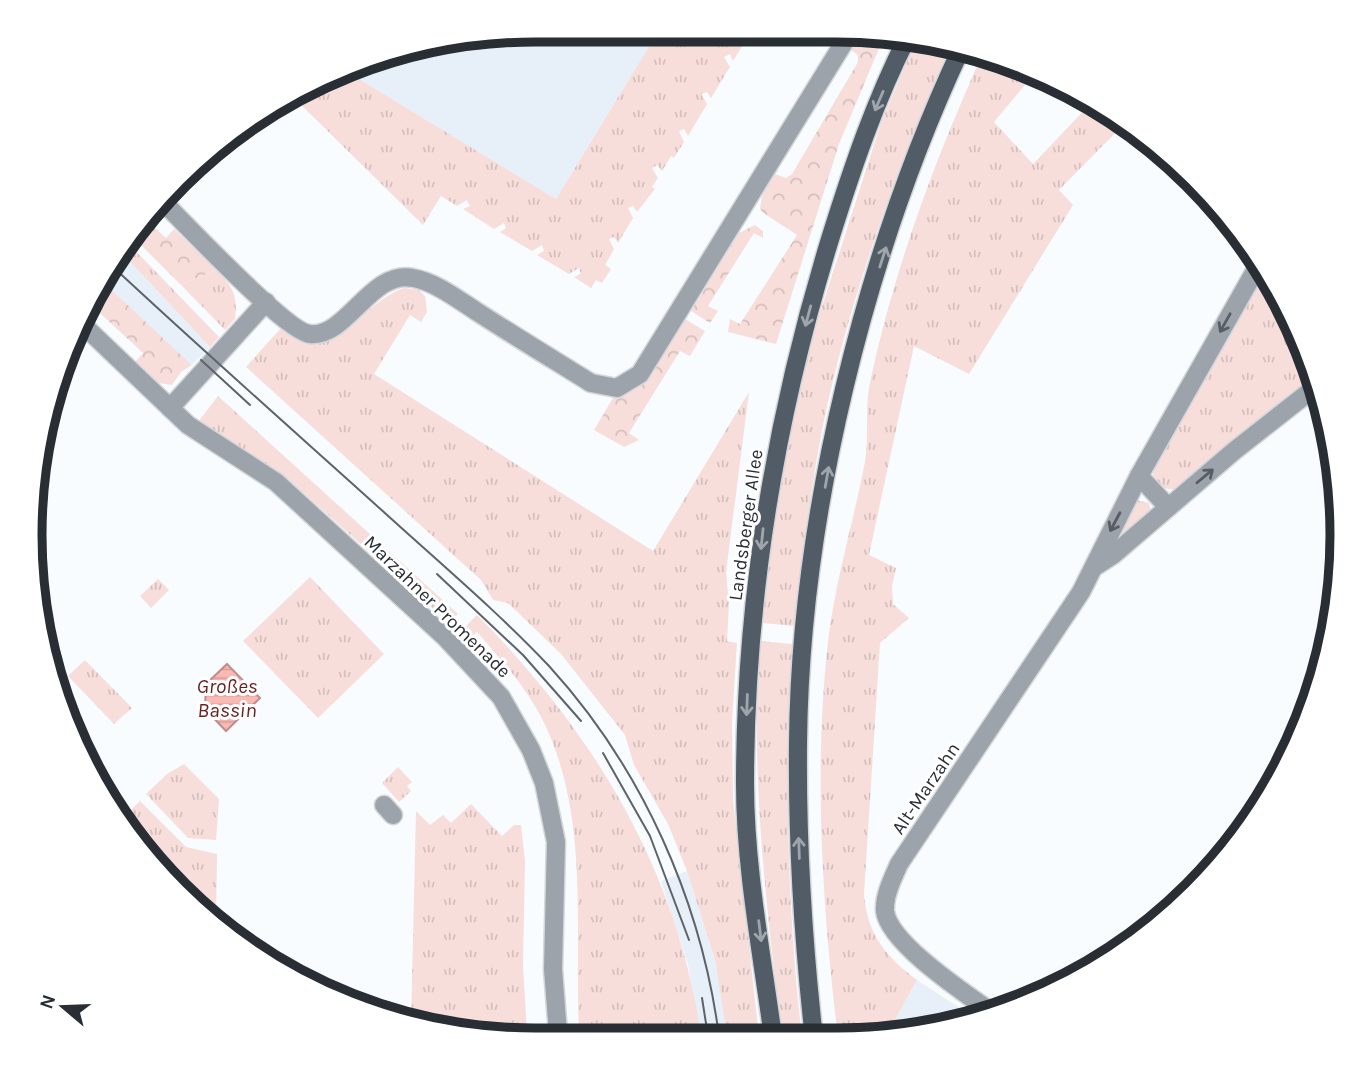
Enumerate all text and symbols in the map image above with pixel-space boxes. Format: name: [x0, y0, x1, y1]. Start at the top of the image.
one-way arrow: [872, 89, 885, 111]
one-way arrow: [877, 246, 890, 268]
one-way arrow: [801, 305, 814, 327]
one-way arrow: [1218, 312, 1231, 333]
street label: Landsberger Allee: [724, 448, 767, 602]
one-way arrow: [821, 466, 835, 489]
one-way arrow: [1196, 468, 1214, 484]
one-way arrow: [1108, 511, 1121, 532]
one-way arrow: [756, 527, 769, 550]
street label: Marzahner Promenade: [359, 531, 515, 682]
water label: Großes Bassin: [196, 674, 258, 722]
one-way arrow: [741, 693, 754, 716]
street label: Alt-Marzahn: [887, 739, 965, 839]
one-way arrow: [792, 837, 806, 860]
one-way arrow: [753, 920, 766, 942]
north arrow: [28, 972, 98, 1042]
text: N: [35, 992, 60, 1012]

